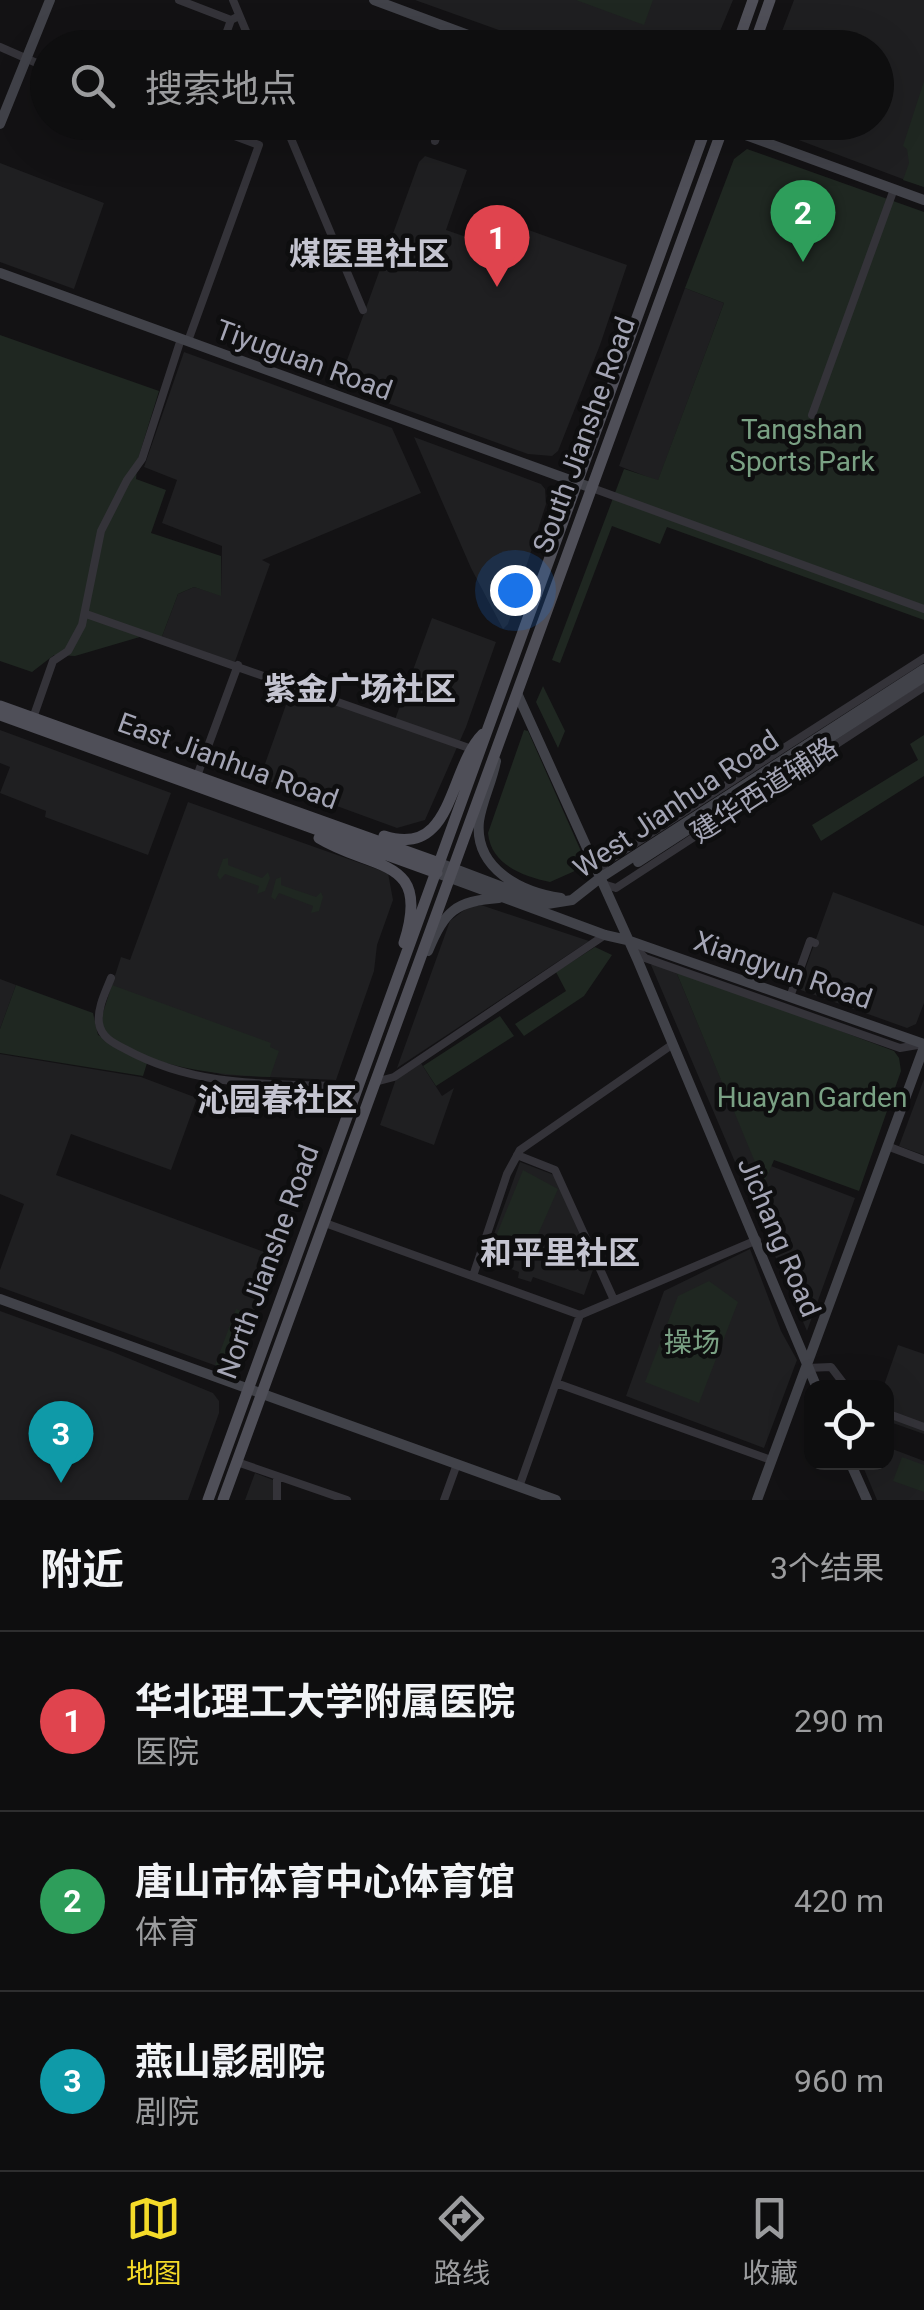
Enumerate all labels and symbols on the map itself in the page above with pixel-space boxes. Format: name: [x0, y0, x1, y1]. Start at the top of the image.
pin: 2: [770, 180, 836, 262]
pin: 1: [464, 204, 530, 287]
district label: 煤医里社区: [289, 235, 449, 273]
street label: Tiyuguan Road: [211, 313, 397, 407]
street label: South Jianshe Road: [526, 313, 642, 557]
park label: Tangshan Sports Park: [729, 413, 876, 478]
your location: [490, 565, 541, 616]
district label: 紫金广场社区: [264, 670, 456, 708]
street label: East Jianhua Road: [113, 706, 343, 816]
street label: West Jianhua Road: [567, 723, 785, 885]
street label: 建华西道辅路: [685, 730, 843, 850]
street label: Xiangyun Road: [690, 924, 876, 1016]
district label: 沁园春社区: [197, 1081, 357, 1119]
park label: Huayan Garden: [717, 1081, 907, 1114]
street label: North Jianshe Road: [210, 1141, 326, 1383]
street label: Jichang Road: [731, 1152, 827, 1322]
district label: 和平里社区: [480, 1234, 640, 1272]
park label: 操场: [664, 1326, 720, 1359]
pin: 3: [28, 1400, 94, 1483]

